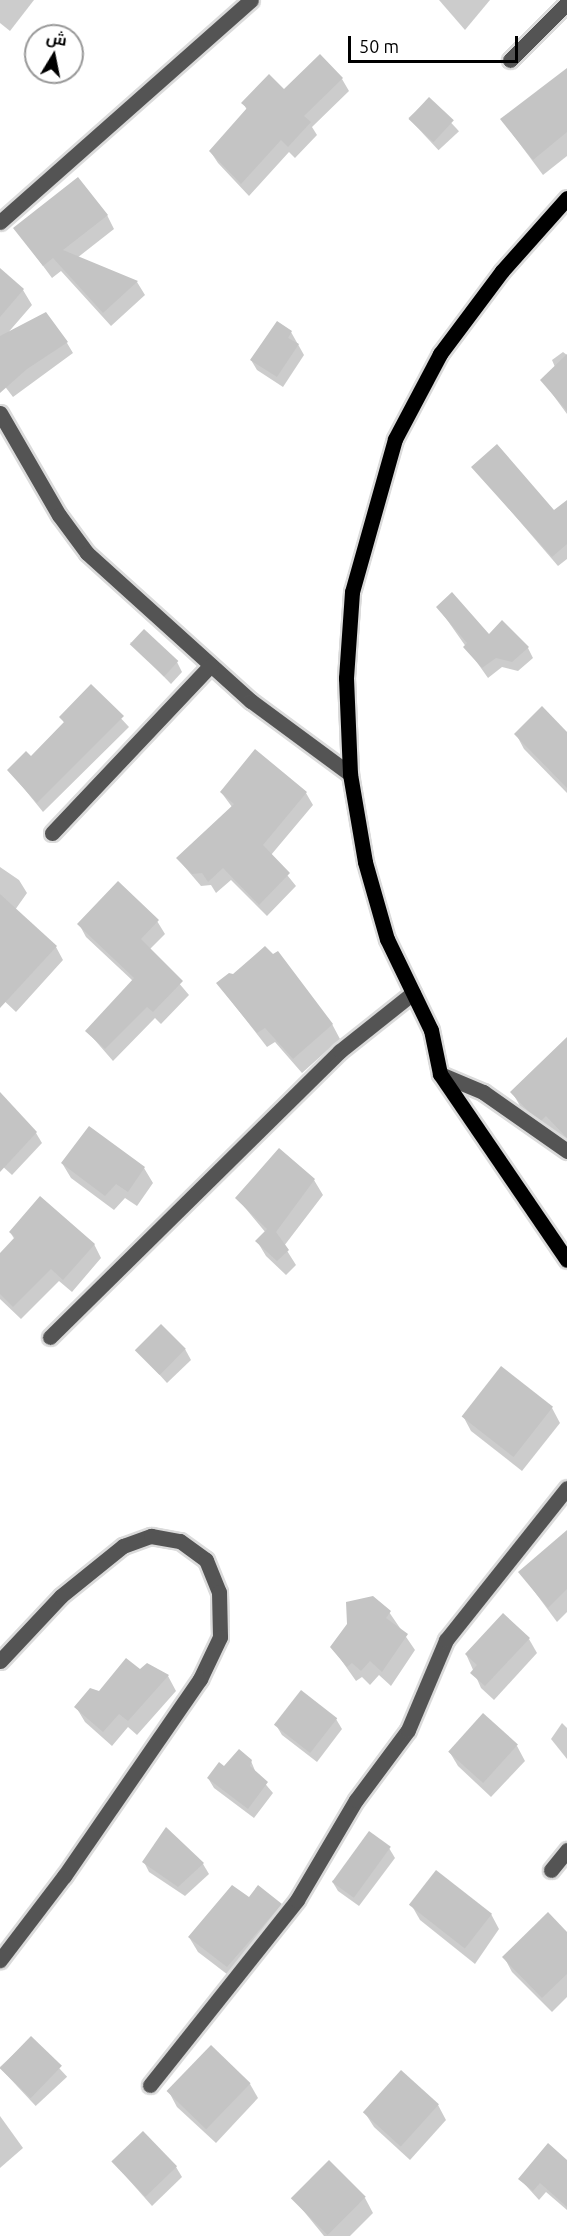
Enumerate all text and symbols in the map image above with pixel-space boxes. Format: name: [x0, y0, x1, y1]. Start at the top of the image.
north arrow: [24, 24, 84, 84]
scale bar: [351, 24, 520, 62]
text: ش: [45, 28, 68, 49]
text: 50 m: [359, 36, 399, 56]

